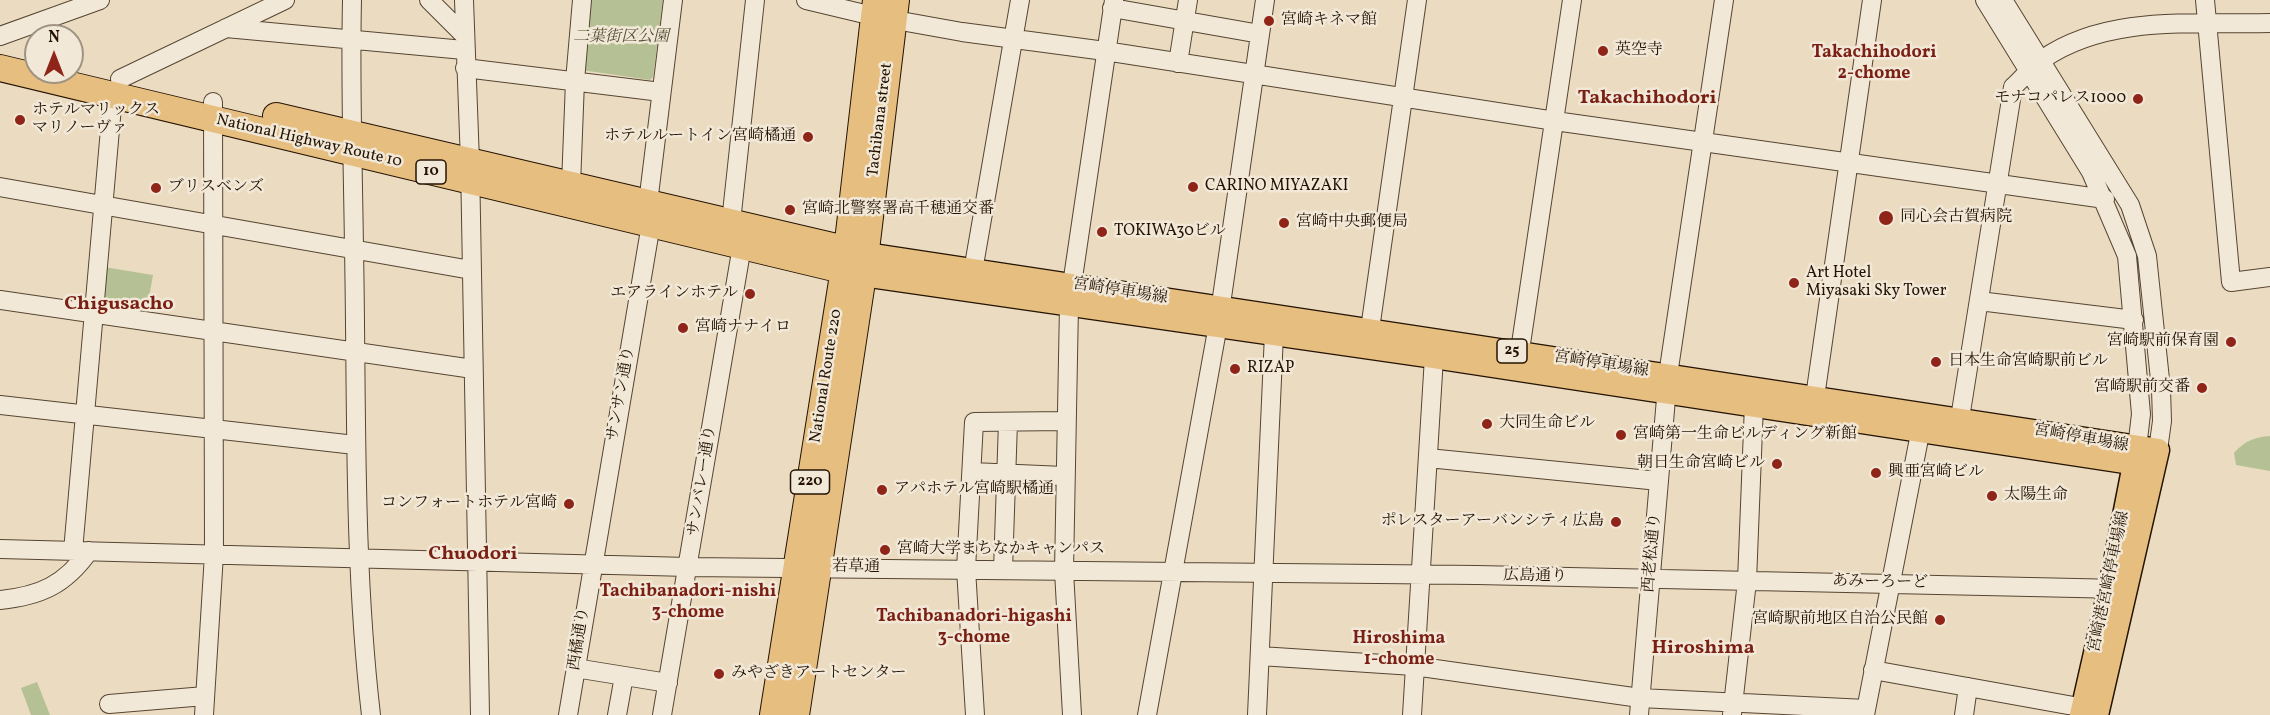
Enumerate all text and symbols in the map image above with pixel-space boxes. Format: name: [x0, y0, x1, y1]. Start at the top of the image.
place label: 宮崎キネマ館: [1281, 11, 1377, 31]
marker: 宮崎キネマ館: [1262, 14, 1276, 28]
north arrow: [24, 24, 84, 84]
text: N: [48, 27, 60, 49]
park label: 二葉街区公園: [573, 28, 669, 48]
place label: 英空寺: [1615, 41, 1663, 61]
district label: Takachihodori 2-chome: [1811, 43, 1937, 86]
marker: 英空寺: [1596, 44, 1610, 58]
street label: Tachibana street: [864, 62, 898, 178]
district label: Takachihodori: [1577, 87, 1717, 111]
place label: モナコパレス1000: [1994, 89, 2126, 109]
marker: モナコパレス1000: [2131, 92, 2145, 106]
place label: ホテルマリックス マリノーヴァ: [32, 101, 160, 139]
street label: National Highway Route 10: [214, 111, 404, 173]
marker: ホテルマリックス マリノーヴァ: [13, 113, 27, 127]
place label: ホテルルートイン宮崎橘通: [604, 127, 796, 147]
marker: ホテルルートイン宮崎橘通: [801, 130, 815, 144]
road number: 10: [416, 160, 446, 184]
place label: CARINO MIYAZAKI: [1205, 177, 1348, 197]
place label: ブリスベンズ: [168, 178, 264, 198]
marker: CARINO MIYAZAKI: [1186, 180, 1200, 194]
marker: ブリスベンズ: [149, 181, 163, 195]
place label: 宮崎北警察署高千穂通交番: [802, 200, 994, 220]
marker: 宮崎北警察署高千穂通交番: [783, 203, 797, 217]
place label: 同心会古賀病院: [1900, 208, 2012, 228]
marker: 同心会古賀病院: [1877, 209, 1895, 227]
place label: 宮崎中央郵便局: [1296, 213, 1408, 233]
marker: 宮崎中央郵便局: [1277, 216, 1291, 230]
place label: TOKIWA30ビル: [1114, 222, 1226, 242]
marker: TOKIWA30ビル: [1095, 225, 1109, 239]
place label: Art Hotel Miyasaki Sky Tower: [1806, 264, 1946, 302]
street label: 宮崎停車場線: [1071, 275, 1169, 309]
marker: Art Hotel Miyasaki Sky Tower: [1787, 276, 1801, 290]
place label: エアラインホテル: [610, 284, 738, 304]
marker: エアラインホテル: [743, 287, 757, 301]
district label: Chigusacho: [64, 293, 174, 317]
street label: National Route 220: [807, 308, 847, 444]
place label: 宮崎ナナイロ: [695, 318, 791, 338]
marker: 宮崎ナナイロ: [676, 321, 690, 335]
place label: 宮崎駅前保育園: [2107, 332, 2219, 352]
marker: 宮崎駅前保育園: [2224, 335, 2238, 349]
road number: 25: [1497, 339, 1527, 363]
street label: サンサン通り: [604, 345, 640, 443]
street label: 宮崎停車場線: [1552, 348, 1650, 382]
place label: 日本生命宮崎駅前ビル: [1948, 352, 2108, 372]
marker: 日本生命宮崎駅前ビル: [1929, 355, 1943, 369]
place label: RIZAP: [1247, 359, 1294, 379]
marker: RIZAP: [1228, 362, 1242, 376]
place label: 宮崎駅前交番: [2094, 378, 2190, 398]
marker: 宮崎駅前交番: [2195, 381, 2209, 395]
place label: 大同生命ビル: [1499, 414, 1595, 434]
marker: 大同生命ビル: [1480, 417, 1494, 431]
street label: 宮崎停車場線: [2032, 421, 2130, 457]
street label: サンバレー通り: [685, 424, 721, 538]
place label: 宮崎第一生命ビルディング新館: [1633, 425, 1857, 445]
marker: 宮崎第一生命ビルディング新館: [1614, 428, 1628, 442]
place label: 朝日生命宮崎ビル: [1637, 454, 1765, 474]
marker: 朝日生命宮崎ビル: [1770, 457, 1784, 471]
place label: 興亜宮崎ビル: [1888, 463, 1984, 483]
marker: 興亜宮崎ビル: [1869, 466, 1883, 480]
road number: 220: [790, 470, 830, 494]
place label: アパホテル宮崎駅橘通: [894, 480, 1054, 500]
marker: アパホテル宮崎駅橘通: [875, 483, 889, 497]
place label: 太陽生命: [2004, 486, 2068, 506]
marker: 太陽生命: [1985, 489, 1999, 503]
place label: コンフォートホテル宮崎: [381, 494, 557, 514]
marker: コンフォートホテル宮崎: [562, 497, 576, 511]
street label: 宮崎港宮崎停車場線: [2086, 510, 2134, 654]
place label: ポレスターアーバンシティ広島: [1380, 512, 1604, 532]
street label: 西老松通り: [1640, 512, 1666, 594]
marker: ポレスターアーバンシティ広島: [1609, 515, 1623, 529]
place label: 宮崎大学まちなかキャンパス: [897, 540, 1105, 560]
district label: Chuodori: [428, 543, 518, 567]
marker: 宮崎大学まちなかキャンパス: [878, 543, 892, 557]
street label: 若草通: [832, 558, 880, 578]
street label: 広島通り: [1503, 567, 1567, 587]
street label: あみーろーど: [1832, 573, 1928, 593]
district label: Tachibanadori-nishi 3-chome: [600, 582, 776, 624]
street label: 西橘通り: [566, 606, 594, 672]
district label: Tachibanadori-higashi 3-chome: [876, 607, 1072, 650]
place label: 宮崎駅前地区自治公民館: [1752, 610, 1928, 630]
marker: 宮崎駅前地区自治公民館: [1933, 613, 1947, 627]
district label: Hiroshima 1-chome: [1353, 629, 1445, 672]
district label: Hiroshima: [1651, 637, 1755, 661]
place label: みやざきアートセンター: [731, 664, 907, 684]
marker: みやざきアートセンター: [712, 667, 726, 681]

